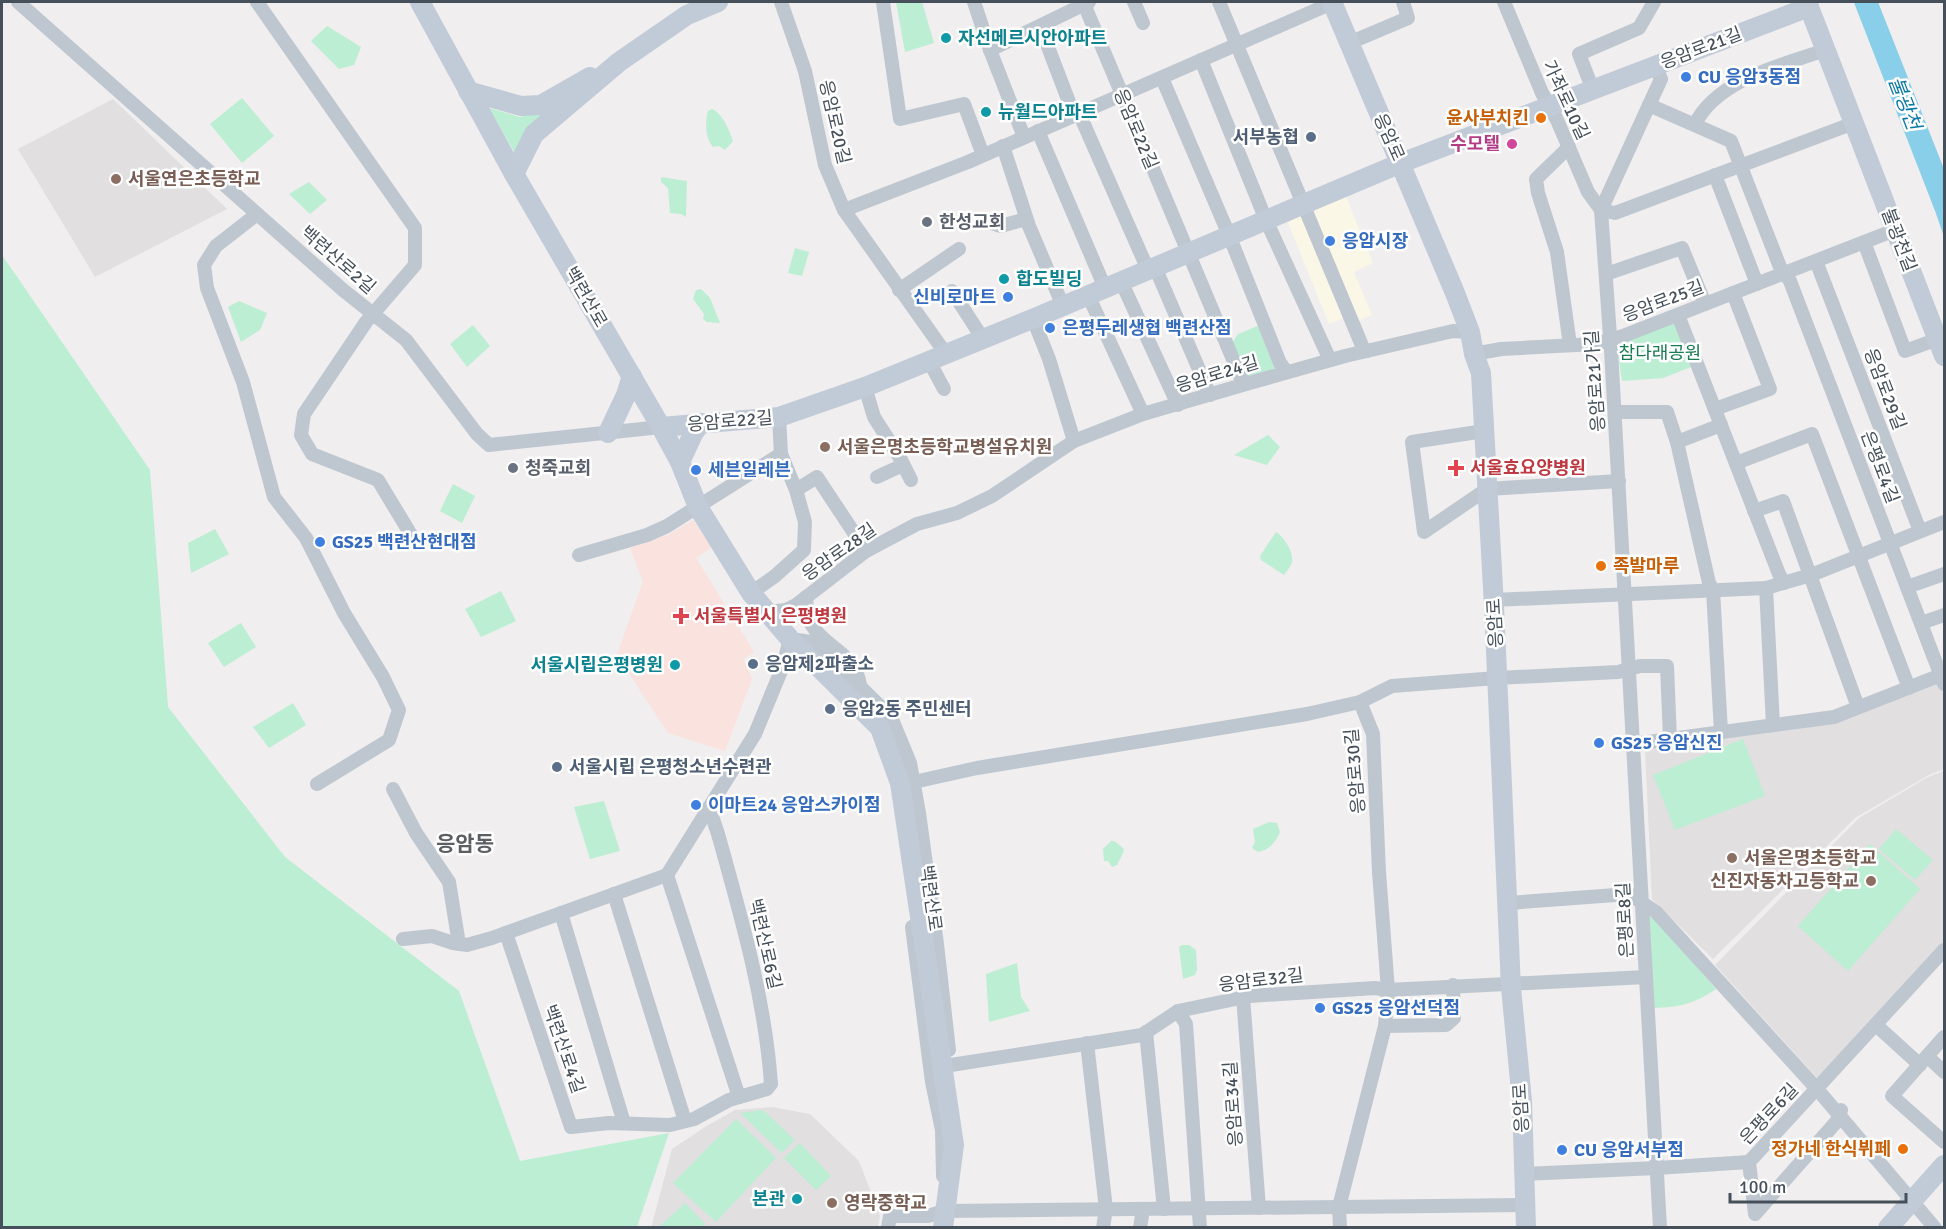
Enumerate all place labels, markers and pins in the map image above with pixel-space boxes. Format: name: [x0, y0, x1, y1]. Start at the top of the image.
place label: 자선메르시안아파트: [958, 27, 1107, 49]
marker: 자선메르시안아파트: [939, 31, 953, 45]
place label: CU 응암3동점: [1698, 66, 1801, 88]
marker: CU 응암3동점: [1679, 70, 1693, 84]
place label: 뉴월드아파트: [998, 101, 1097, 123]
marker: 뉴월드아파트: [979, 105, 993, 119]
place label: 윤사부치킨: [1446, 107, 1529, 129]
marker: 윤사부치킨: [1534, 111, 1548, 125]
place label: 서부농협: [1233, 126, 1299, 148]
marker: 서부농협: [1304, 130, 1318, 144]
place label: 수모텔: [1450, 133, 1500, 155]
marker: 수모텔: [1505, 137, 1519, 151]
place label: 서울연은초등학교: [128, 168, 260, 190]
marker: 서울연은초등학교: [109, 172, 123, 186]
place label: 한성교회: [939, 211, 1005, 233]
marker: 한성교회: [920, 215, 934, 229]
place label: 응암시장: [1342, 230, 1409, 252]
marker: 응암시장: [1323, 234, 1337, 248]
place label: 합도빌딩: [1016, 268, 1082, 290]
marker: 합도빌딩: [997, 272, 1011, 286]
place label: 신비로마트: [913, 286, 996, 308]
marker: 신비로마트: [1001, 290, 1015, 304]
place label: 은평두레생협 백련산점: [1062, 317, 1232, 339]
marker: 은평두레생협 백련산점: [1043, 321, 1057, 335]
place label: 서울은명초등학교병설유치원: [837, 436, 1052, 458]
marker: 서울은명초등학교병설유치원: [818, 440, 832, 454]
place label: 청죽교회: [525, 457, 591, 479]
place label: 서울효요양병원: [1470, 457, 1586, 479]
place label: 세븐일레븐: [708, 459, 791, 481]
marker: 서울효요양병원: [1447, 459, 1465, 477]
marker: 청죽교회: [506, 461, 520, 475]
marker: 세븐일레븐: [689, 463, 703, 477]
place label: GS25 백련산현대점: [332, 531, 477, 553]
marker: GS25 백련산현대점: [313, 535, 327, 549]
place label: 족발마루: [1613, 555, 1679, 577]
marker: 족발마루: [1594, 559, 1608, 573]
place label: 서울특별시 은평병원: [694, 605, 847, 627]
marker: 서울특별시 은평병원: [672, 607, 690, 625]
place label: 응암제2파출소: [765, 653, 874, 675]
place label: 서울시립은평병원: [531, 654, 663, 676]
marker: 응암제2파출소: [746, 657, 760, 671]
marker: 서울시립은평병원: [668, 658, 682, 672]
place label: 응암2동 주민센터: [842, 698, 972, 720]
marker: 응암2동 주민센터: [823, 702, 837, 716]
place label: GS25 응암신진: [1611, 732, 1722, 754]
marker: GS25 응암신진: [1592, 736, 1606, 750]
place label: 서울시립 은평청소년수련관: [569, 756, 772, 778]
marker: 서울시립 은평청소년수련관: [550, 760, 564, 774]
place label: 이마트24 응암스카이점: [708, 794, 880, 816]
marker: 이마트24 응암스카이점: [689, 798, 703, 812]
place label: 서울은명초등학교: [1744, 847, 1876, 869]
marker: 서울은명초등학교: [1725, 851, 1739, 865]
place label: 신진자동차고등학교: [1710, 870, 1859, 892]
marker: 신진자동차고등학교: [1864, 874, 1878, 888]
place label: GS25 응암선덕점: [1332, 997, 1460, 1019]
marker: GS25 응암선덕점: [1313, 1001, 1327, 1015]
place label: 정가네 한식뷔페: [1771, 1138, 1891, 1160]
place label: CU 응암서부점: [1574, 1139, 1684, 1161]
marker: 정가네 한식뷔페: [1896, 1142, 1910, 1156]
marker: CU 응암서부점: [1555, 1143, 1569, 1157]
place label: 본관: [752, 1188, 785, 1210]
marker: 본관: [790, 1192, 804, 1206]
place label: 영락중학교: [844, 1192, 927, 1214]
marker: 영락중학교: [825, 1196, 839, 1210]

